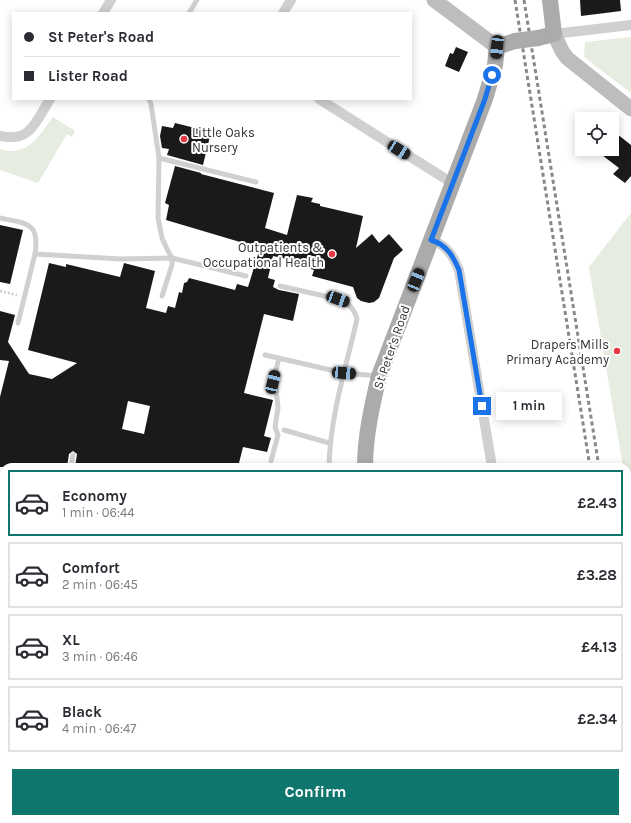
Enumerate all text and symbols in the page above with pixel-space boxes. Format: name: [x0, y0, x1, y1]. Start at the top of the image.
text: St Peter's Road: [48, 28, 154, 46]
car: [490, 34, 504, 60]
route start: [483, 66, 501, 84]
text: Lister Road: [48, 67, 128, 85]
map controls: [575, 112, 619, 156]
button: locate: [575, 112, 619, 156]
place label: Little Oaks Nursery: [192, 125, 255, 155]
marker: Little Oaks Nursery: [179, 134, 189, 144]
car: [386, 139, 412, 161]
place label: Outpatients & Occupational Health: [203, 240, 324, 270]
marker: Outpatients & Occupational Health: [327, 249, 337, 259]
car: [406, 267, 426, 293]
car: [325, 289, 351, 309]
street label: St Peter's Road: [370, 303, 413, 391]
place label: Drapers Mills Primary Academy: [506, 337, 609, 367]
marker: Drapers Mills Primary Academy: [612, 346, 622, 356]
car: [332, 366, 356, 380]
car: [264, 369, 282, 395]
callout: 1 min: [496, 392, 562, 420]
route end: [473, 397, 491, 415]
text: 1 min: [513, 398, 545, 413]
icon: car: [14, 485, 50, 521]
text: Economy: [62, 487, 127, 505]
text: £2.43: [577, 494, 617, 512]
text: 1 min · 06:44: [62, 505, 134, 520]
icon: car: [14, 557, 50, 593]
text: Comfort: [62, 559, 120, 577]
text: £3.28: [577, 566, 617, 584]
text: 2 min · 06:45: [62, 577, 138, 592]
icon: car: [14, 629, 50, 665]
text: XL: [62, 631, 80, 649]
text: £4.13: [581, 638, 617, 656]
text: 3 min · 06:46: [62, 649, 138, 664]
icon: car: [14, 701, 50, 737]
text: Black: [62, 703, 102, 721]
text: £2.34: [577, 710, 617, 728]
text: 4 min · 06:47: [62, 721, 136, 736]
button: Confirm: [12, 769, 619, 815]

